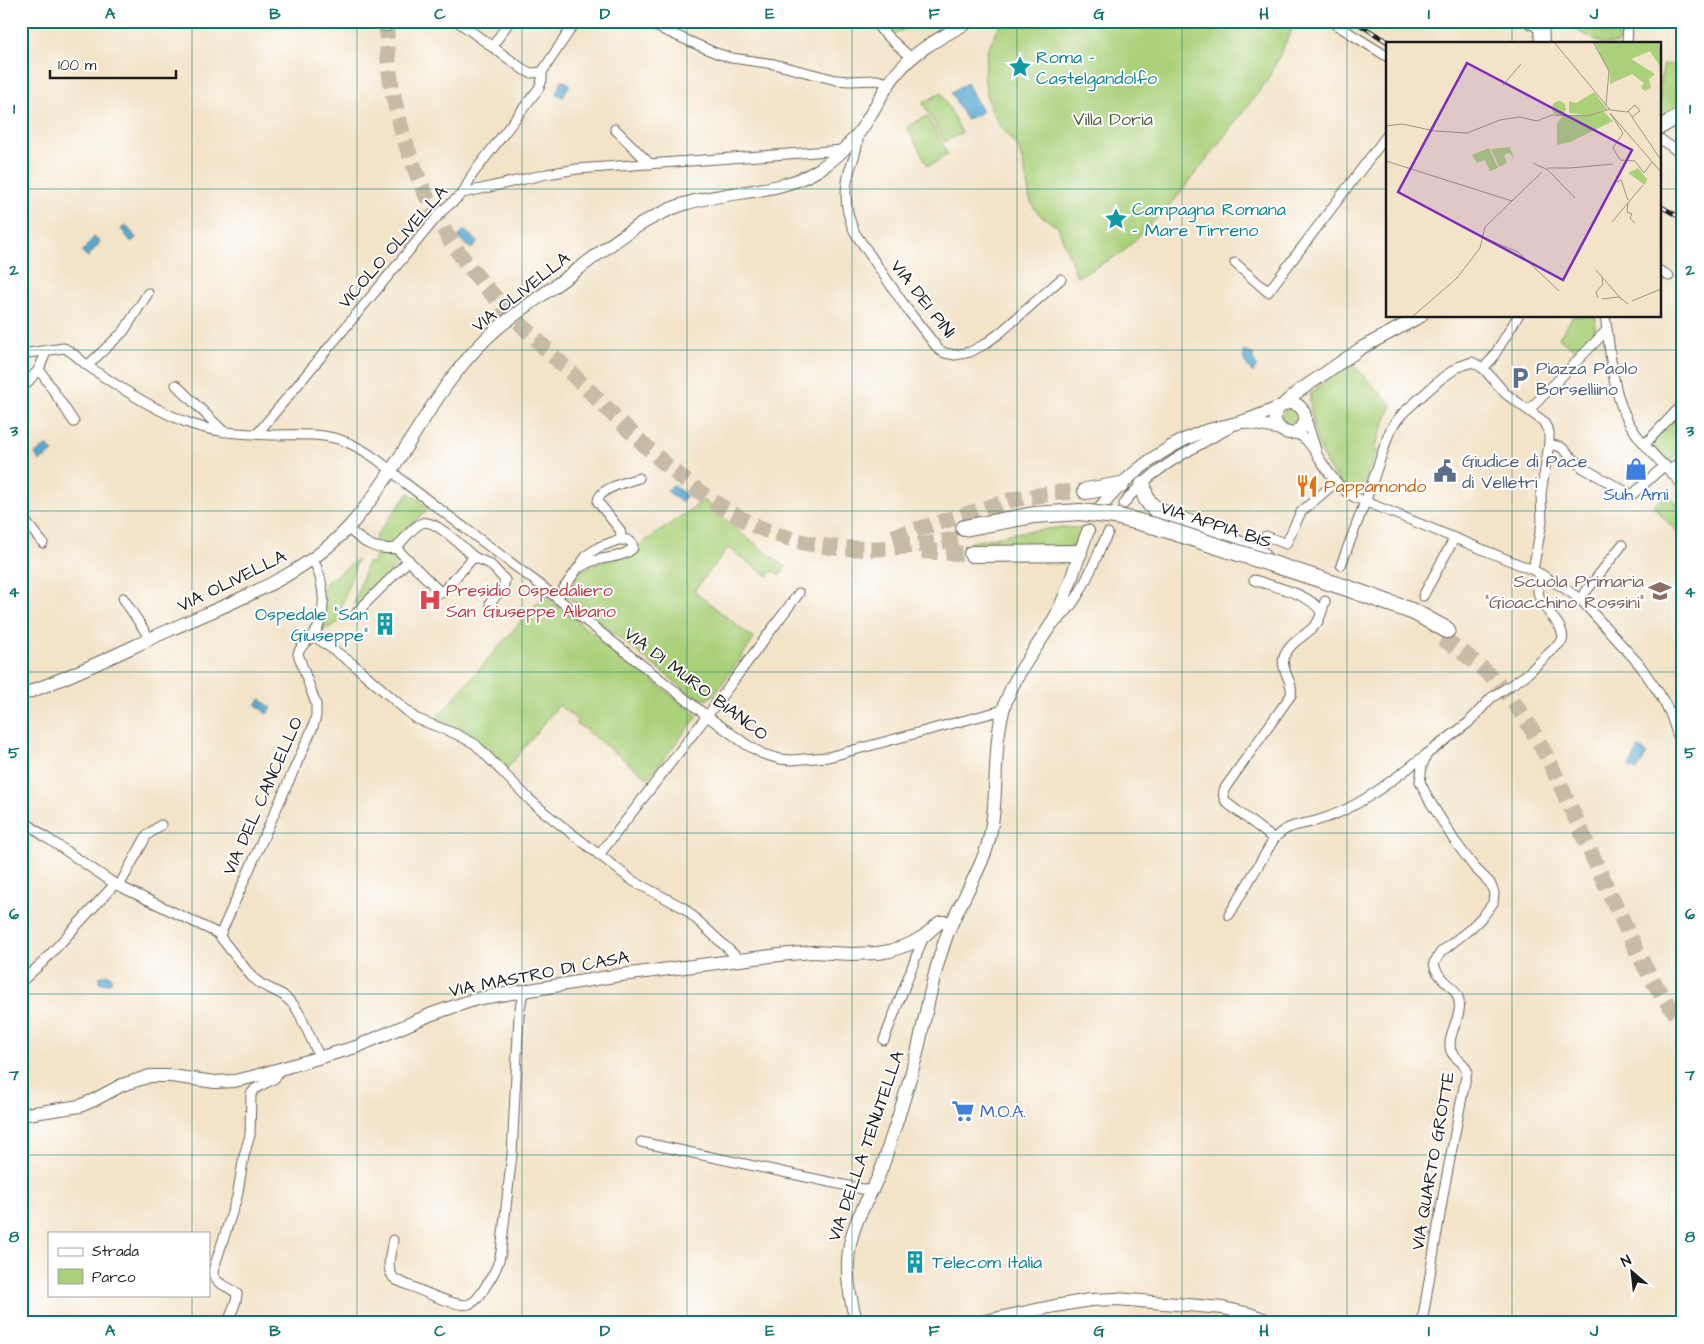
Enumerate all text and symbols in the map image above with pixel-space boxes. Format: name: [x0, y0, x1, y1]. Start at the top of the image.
text: A: [105, 3, 116, 25]
text: B: [269, 3, 281, 25]
text: C: [434, 3, 446, 25]
text: D: [600, 3, 611, 25]
text: E: [765, 3, 775, 25]
text: F: [928, 3, 940, 25]
text: G: [1093, 3, 1105, 25]
text: H: [1259, 3, 1269, 25]
text: I: [1428, 3, 1430, 25]
text: J: [1589, 3, 1599, 25]
inset map: [1386, 42, 1662, 318]
place label: Roma - Castelgandolfo: [1036, 45, 1157, 92]
scale bar: [50, 48, 176, 80]
place icon: Roma - Castelgandolfo: [1007, 54, 1033, 80]
text: 100 m: [58, 55, 97, 76]
text: 1: [13, 98, 16, 120]
text: 1: [1689, 98, 1692, 120]
park label: Villa Doria: [1073, 107, 1153, 132]
street label: VICOLO OLIVELLA: [332, 180, 454, 314]
place label: Campagna Romana - Mare Tirreno: [1132, 197, 1286, 243]
place icon: Campagna Romana - Mare Tirreno: [1103, 206, 1129, 232]
street label: VIA OLIVELLA: [467, 245, 576, 338]
street label: VIA DEI PINI: [884, 255, 962, 343]
text: 2: [8, 259, 19, 281]
text: 2: [1684, 259, 1695, 281]
place label: Piazza Paolo Borselliino: [1536, 356, 1637, 402]
parking icon: Piazza Paolo Borselliino: [1507, 365, 1533, 391]
text: 3: [9, 420, 19, 442]
text: 3: [1685, 420, 1695, 442]
place label: Giudice di Pace di Velletri: [1462, 449, 1588, 495]
shop icon: Suh Ami: [1623, 456, 1649, 482]
public building icon: Giudice di Pace di Velletri: [1432, 458, 1458, 484]
restaurant icon: Pappamondo: [1294, 473, 1320, 499]
place label: Pappamondo: [1324, 474, 1426, 499]
place label: Suh Ami: [1603, 482, 1669, 507]
street label: VIA APPIA BIS: [1157, 495, 1275, 555]
street label: VIA OLIVELLA: [173, 544, 291, 618]
place label: Scuola Primaria "Gioacchino Rossini": [1485, 569, 1644, 615]
place label: Presidio Ospedaliero San Giuseppe Albano: [446, 578, 616, 624]
school or university icon: Scuola Primaria "Gioacchino Rossini": [1647, 578, 1673, 604]
text: 4: [9, 581, 20, 603]
text: 4: [1685, 581, 1696, 603]
hospital icon: Presidio Ospedaliero San Giuseppe Albano: [417, 587, 443, 613]
place label: Ospedale "San Giuseppe": [255, 602, 368, 648]
building icon: Ospedale "San Giuseppe": [372, 611, 398, 637]
street label: VIA DI MURO BIANCO: [619, 621, 773, 747]
street label: VIA DEL CANCELLO: [217, 713, 309, 879]
text: 5: [8, 742, 20, 764]
text: 5: [1684, 742, 1696, 764]
text: 6: [9, 903, 19, 925]
text: 6: [1685, 903, 1695, 925]
street label: VIA MASTRO DI CASA: [447, 944, 632, 1004]
street label: VIA DELLA TENUTELLA: [822, 1047, 911, 1245]
text: 7: [8, 1064, 19, 1086]
text: 7: [1684, 1064, 1695, 1086]
street label: VIA QUARTO GROTTE: [1405, 1069, 1461, 1252]
supermarket icon: M.O.A.: [950, 1098, 976, 1124]
place label: M.O.A.: [980, 1099, 1026, 1124]
text: 8: [9, 1226, 20, 1248]
text: 8: [1685, 1226, 1696, 1248]
legend: [48, 1232, 210, 1296]
text: Strada: [92, 1241, 139, 1262]
north arrow: [1606, 1246, 1656, 1296]
building icon: Telecom Italia: [902, 1249, 928, 1275]
place label: Telecom Italia: [932, 1250, 1042, 1275]
text: N: [1618, 1250, 1635, 1272]
text: Parco: [92, 1267, 136, 1288]
text: A: [105, 1320, 116, 1342]
text: B: [269, 1320, 281, 1342]
text: C: [434, 1320, 446, 1342]
text: D: [600, 1320, 611, 1342]
text: E: [765, 1320, 775, 1342]
text: F: [928, 1320, 940, 1342]
text: G: [1093, 1320, 1105, 1342]
text: H: [1259, 1320, 1269, 1342]
text: I: [1428, 1320, 1430, 1342]
text: J: [1589, 1320, 1599, 1342]

